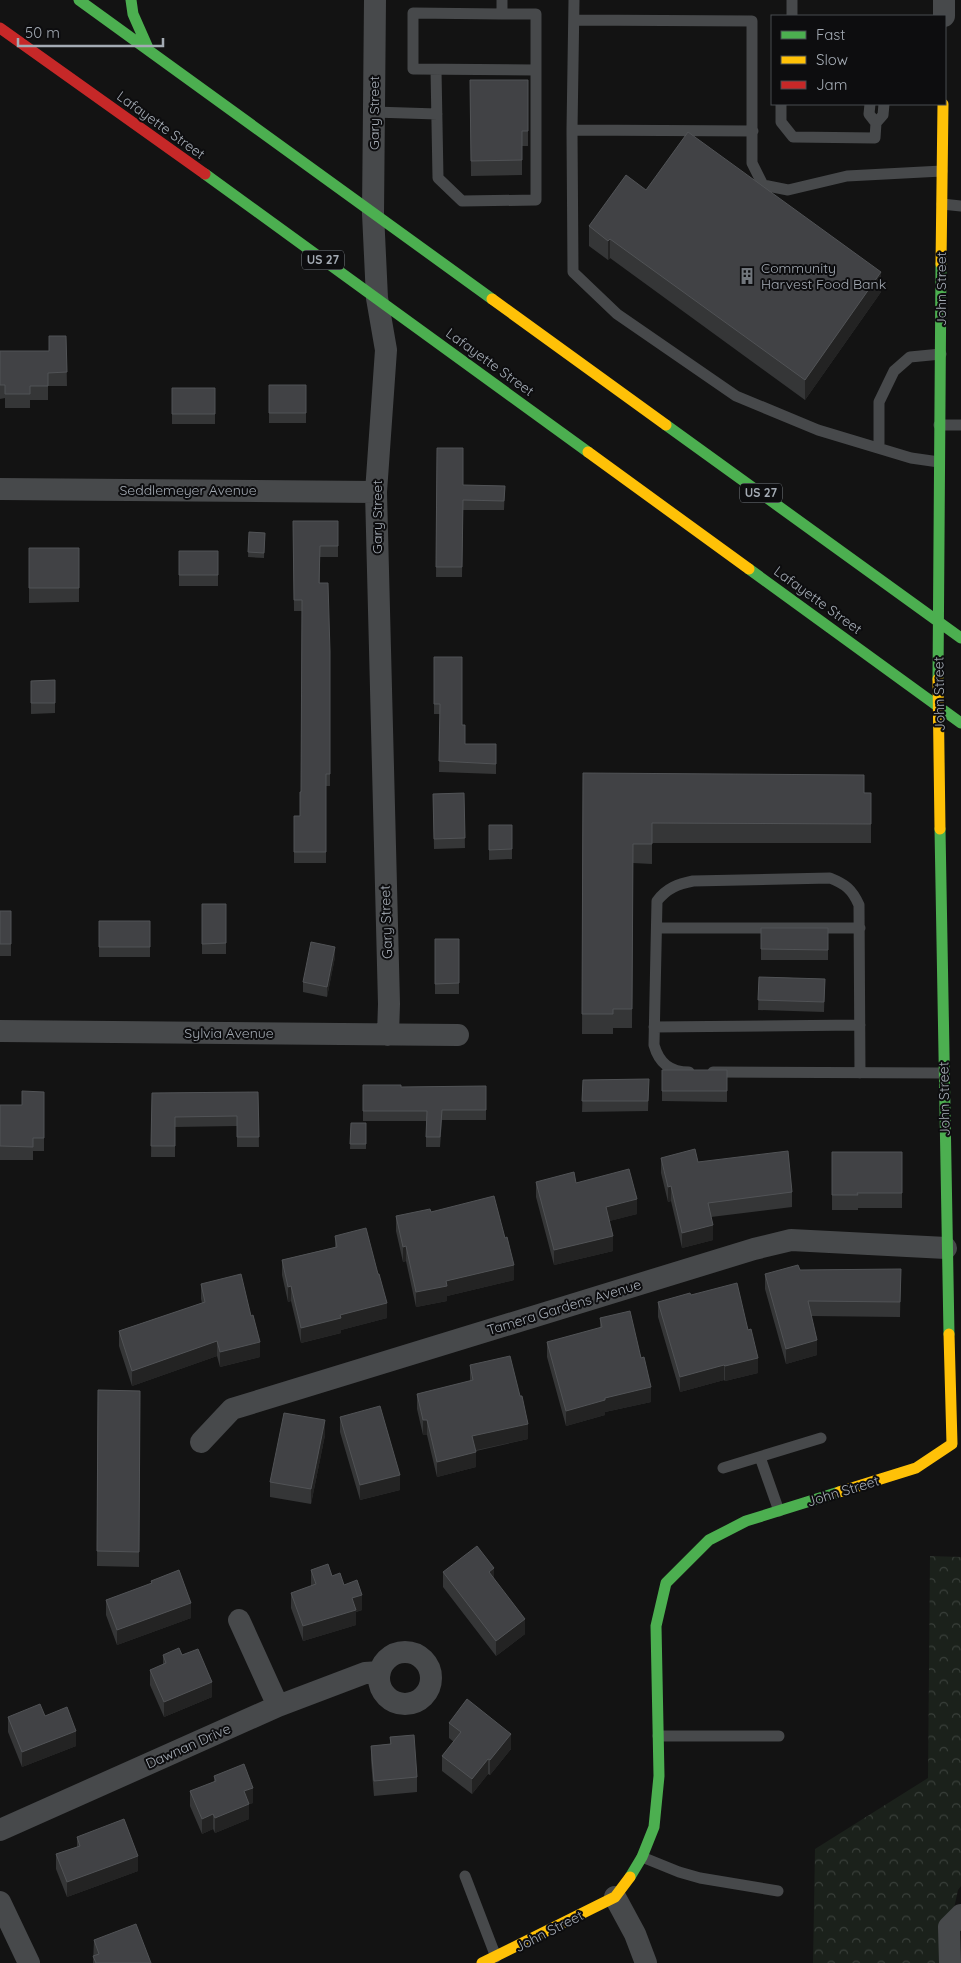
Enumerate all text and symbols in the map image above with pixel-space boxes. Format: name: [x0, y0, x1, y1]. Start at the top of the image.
scale bar: [18, 15, 162, 47]
legend: [771, 15, 946, 105]
text: 50 m: [25, 23, 60, 42]
text: Fast: [816, 25, 845, 44]
text: Slow: [816, 50, 848, 69]
text: Jam: [816, 75, 847, 94]
street label: Gary Street: [365, 76, 383, 150]
street label: Lafayette Street: [113, 87, 209, 163]
road number: US 27: [302, 250, 344, 270]
street label: John Street: [932, 251, 950, 326]
place label: Community Harvest Food Bank: [761, 259, 886, 293]
building icon: Community Harvest Food Bank: [737, 266, 757, 286]
street label: Lafayette Street: [442, 324, 538, 400]
street label: Gary Street: [368, 480, 386, 554]
street label: Seddlemeyer Avenue: [119, 481, 257, 499]
road number: US 27: [740, 483, 782, 502]
street label: Lafayette Street: [770, 562, 866, 638]
street label: John Street: [929, 656, 949, 731]
street label: Gary Street: [376, 885, 396, 959]
street label: Sylvia Avenue: [184, 1024, 274, 1042]
street label: John Street: [934, 1061, 954, 1136]
street label: Tamera Gardens Avenue: [485, 1275, 643, 1339]
street label: John Street: [805, 1471, 882, 1511]
street label: Dawnan Drive: [143, 1719, 233, 1773]
street label: John Street: [512, 1906, 587, 1956]

